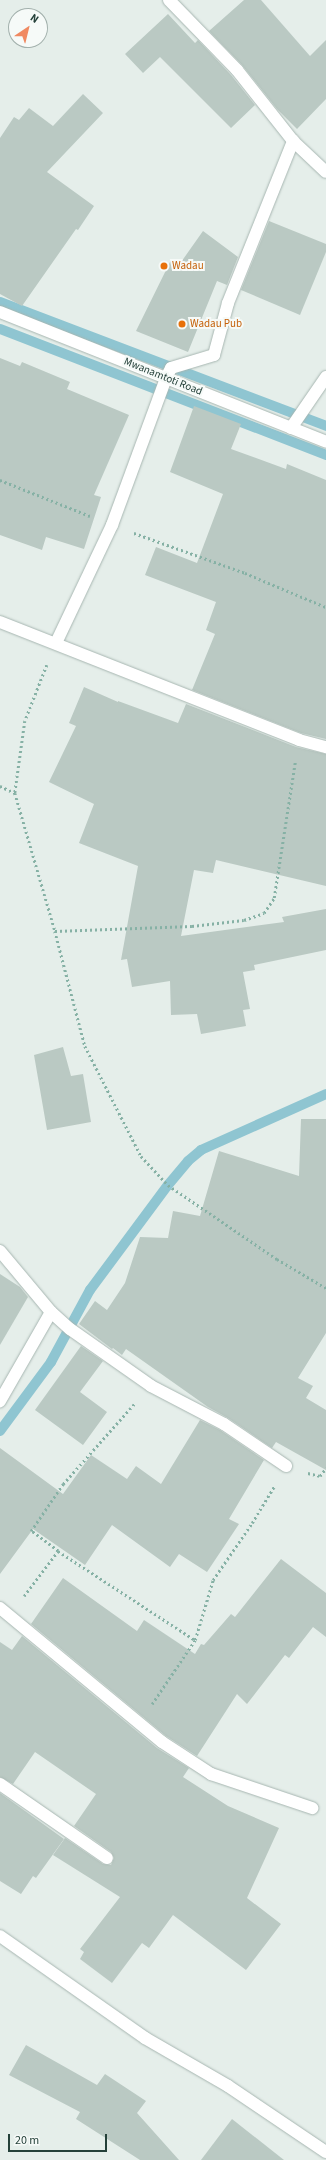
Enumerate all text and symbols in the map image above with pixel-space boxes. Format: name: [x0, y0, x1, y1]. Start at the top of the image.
north arrow: [8, 8, 48, 48]
text: N: [27, 10, 42, 27]
place label: Wadau: [172, 259, 204, 273]
marker: Wadau: [159, 261, 169, 271]
place label: Wadau Pub: [190, 317, 242, 331]
marker: Wadau Pub: [177, 319, 187, 329]
street label: Mwanamtoti Road: [122, 355, 204, 399]
scale bar: [10, 2126, 109, 2152]
text: 20 m: [15, 2132, 39, 2149]

